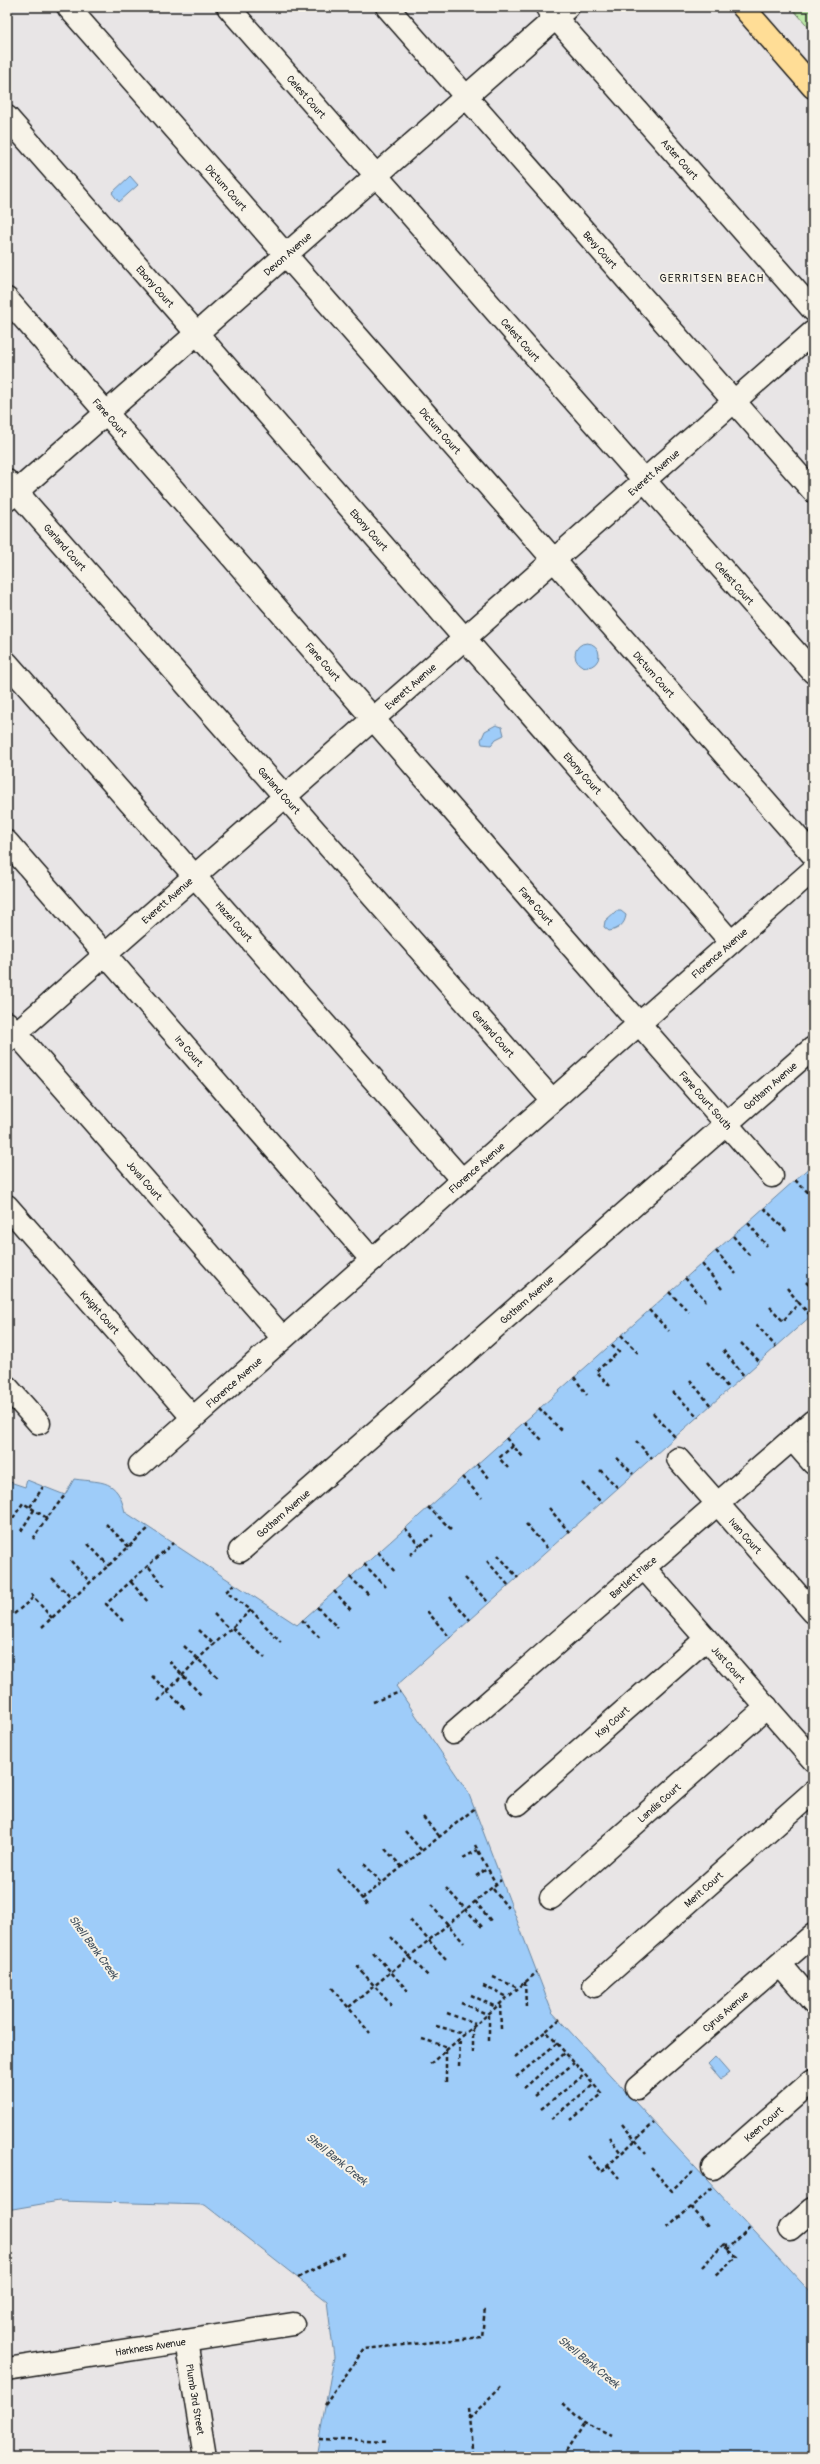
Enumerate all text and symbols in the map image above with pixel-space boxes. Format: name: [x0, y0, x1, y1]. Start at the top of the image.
street label: Celest Court: [284, 73, 329, 122]
street label: Aster Court: [658, 137, 701, 183]
street label: Dictum Court: [202, 163, 250, 214]
street label: Bevy Court: [580, 229, 620, 272]
street label: Devon Avenue: [261, 230, 314, 279]
street label: Ebony Court: [133, 263, 177, 311]
district label: GERRITSEN BEACH: [660, 272, 764, 285]
street label: Celest Court: [498, 316, 543, 365]
street label: Fane Court: [90, 396, 130, 440]
street label: Dictum Court: [416, 406, 464, 458]
street label: Everett Avenue: [626, 447, 682, 499]
street label: Ebony Court: [347, 507, 391, 554]
street label: Garland Court: [41, 522, 89, 574]
street label: Celest Court: [712, 560, 757, 608]
street label: Fane Court: [303, 641, 343, 684]
street label: Dictum Court: [630, 649, 677, 701]
street label: Everett Avenue: [383, 661, 439, 713]
street label: Ebony Court: [561, 751, 604, 798]
street label: Garland Court: [255, 765, 303, 818]
street label: Everett Avenue: [140, 875, 196, 927]
street label: Fane Court: [516, 885, 556, 929]
street label: Hazel Court: [213, 899, 255, 945]
street label: Florence Avenue: [689, 926, 750, 982]
street label: Garland Court: [469, 1008, 517, 1061]
street label: Ira Court: [172, 1033, 206, 1070]
street label: Gotham Avenue: [741, 1060, 800, 1113]
street label: Fane Court South: [676, 1069, 734, 1133]
street label: Florence Avenue: [447, 1140, 507, 1196]
street label: Joval Court: [124, 1159, 165, 1204]
street label: Gotham Avenue: [498, 1274, 556, 1327]
street label: Knight Court: [77, 1289, 122, 1338]
street label: Florence Avenue: [204, 1355, 265, 1411]
street label: Gotham Avenue: [254, 1487, 313, 1541]
street label: Ivan Court: [726, 1516, 764, 1557]
street label: Bartlett Place: [608, 1554, 659, 1601]
street label: Just Court: [709, 1644, 748, 1686]
street label: Kay Court: [593, 1704, 633, 1740]
street label: Landis Court: [636, 1781, 684, 1825]
street label: Merit Court: [682, 1869, 727, 1910]
water label: Shell Bank Creek: [66, 1913, 122, 1982]
street label: Cyrus Avenue: [701, 1989, 751, 2035]
street label: Keen Court: [742, 2104, 787, 2145]
water label: Shell Bank Creek: [304, 2131, 371, 2189]
water label: Shell Bank Creek: [556, 2334, 623, 2392]
street label: Harkness Avenue: [114, 2336, 187, 2359]
street label: Plumb 3rd Street: [183, 2363, 206, 2437]

